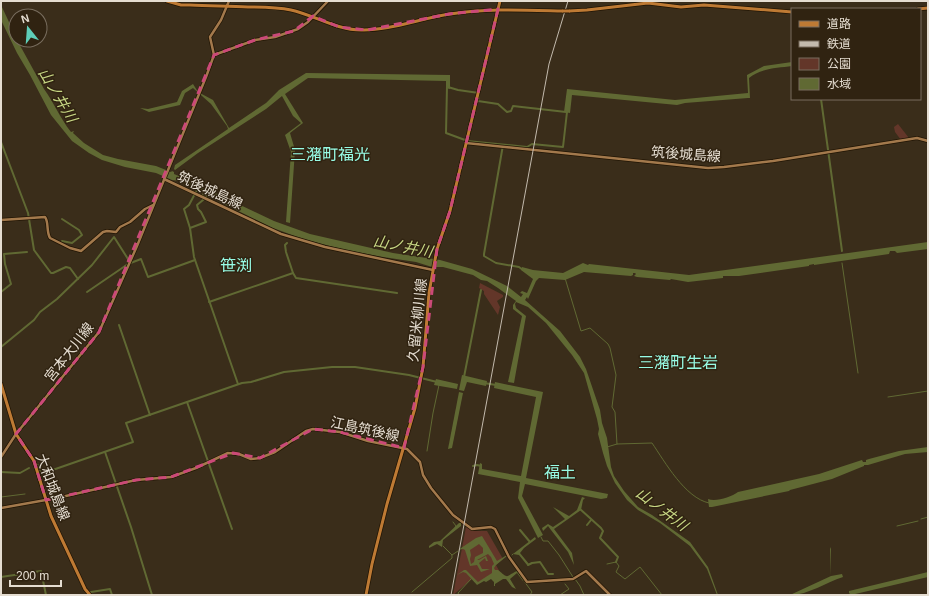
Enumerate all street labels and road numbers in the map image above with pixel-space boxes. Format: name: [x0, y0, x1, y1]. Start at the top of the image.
street label: 筑後城島線: [651, 144, 721, 164]
street label: 筑後城島線: [175, 168, 245, 212]
street label: 久留米柳川線: [405, 277, 429, 363]
street label: 宮本大川線: [41, 319, 97, 385]
street label: 江島筑後線: [329, 414, 401, 444]
street label: 大和城島線: [33, 451, 73, 523]

